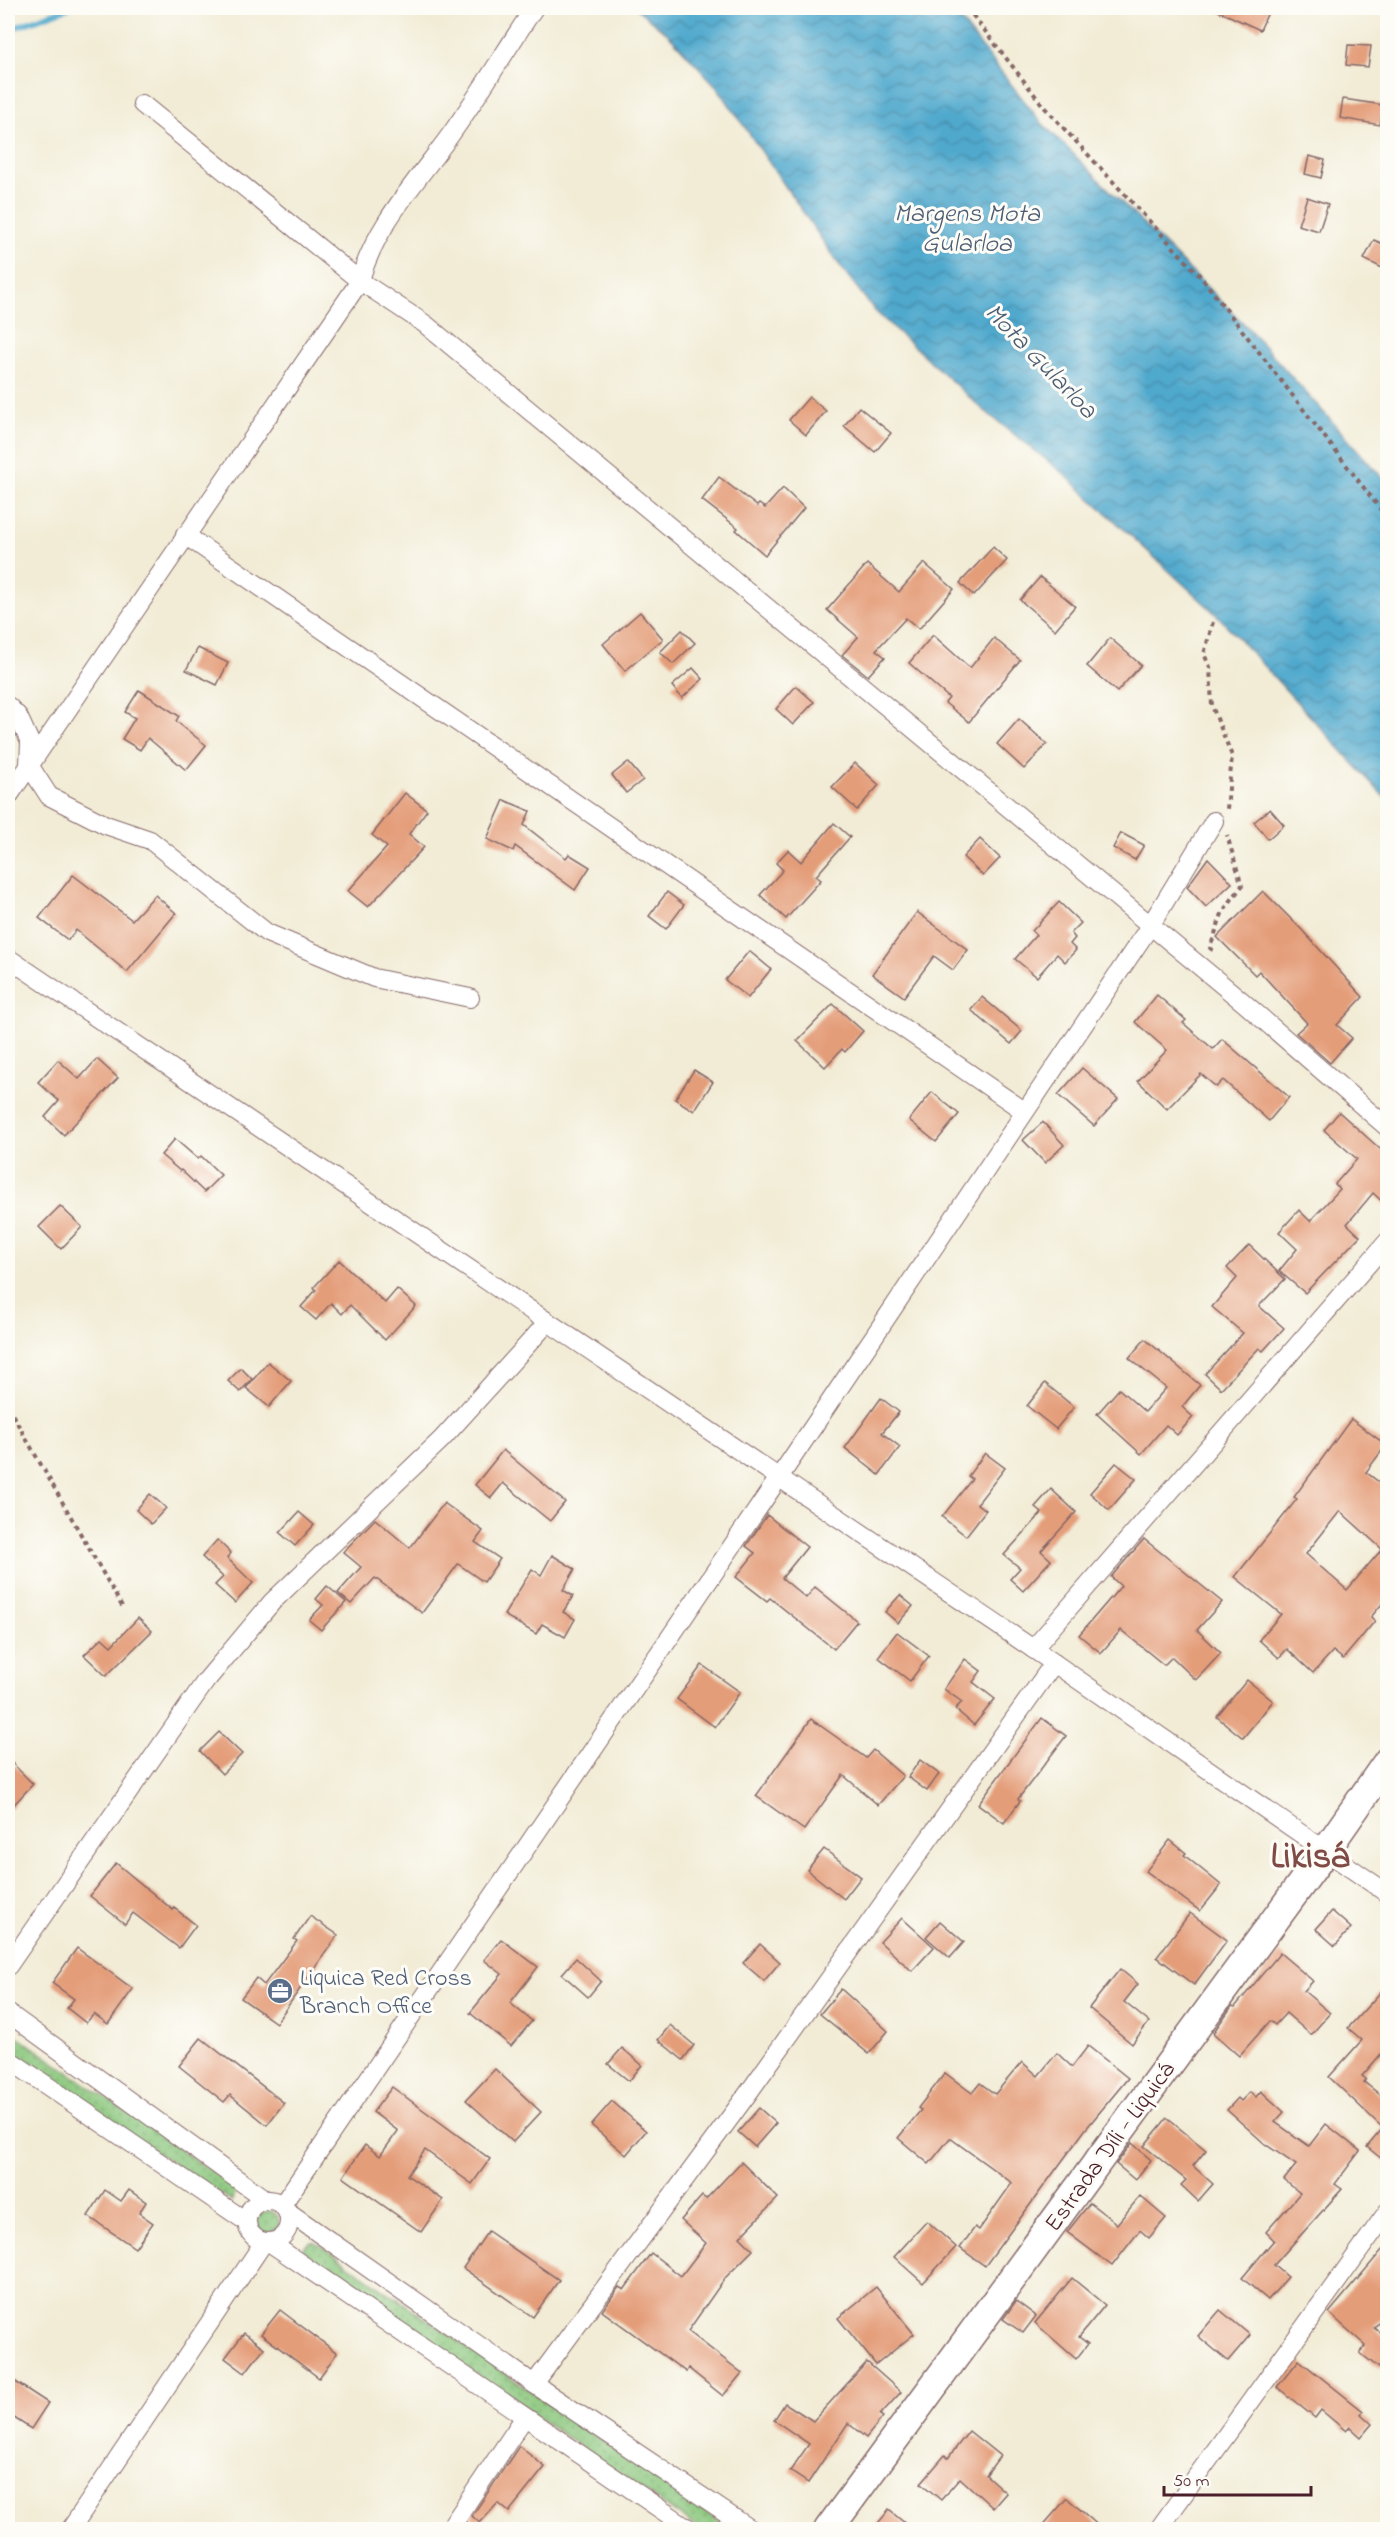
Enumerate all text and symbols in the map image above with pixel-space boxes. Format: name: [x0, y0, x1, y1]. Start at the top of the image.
water label: Margens Mota Gularloa: [894, 196, 1041, 264]
water label: Mota Gularloa: [975, 296, 1106, 429]
district label: Likisá: [1271, 1832, 1350, 1885]
place label: Liquica Red Cross Branch Office: [299, 1962, 472, 2025]
office icon: Liquica Red Cross Branch Office: [265, 1976, 295, 2006]
street label: Estrada Díli - Liquicá: [1037, 2055, 1185, 2240]
scale bar: [1164, 2459, 1311, 2497]
text: 50 m: [1173, 2469, 1210, 2495]

